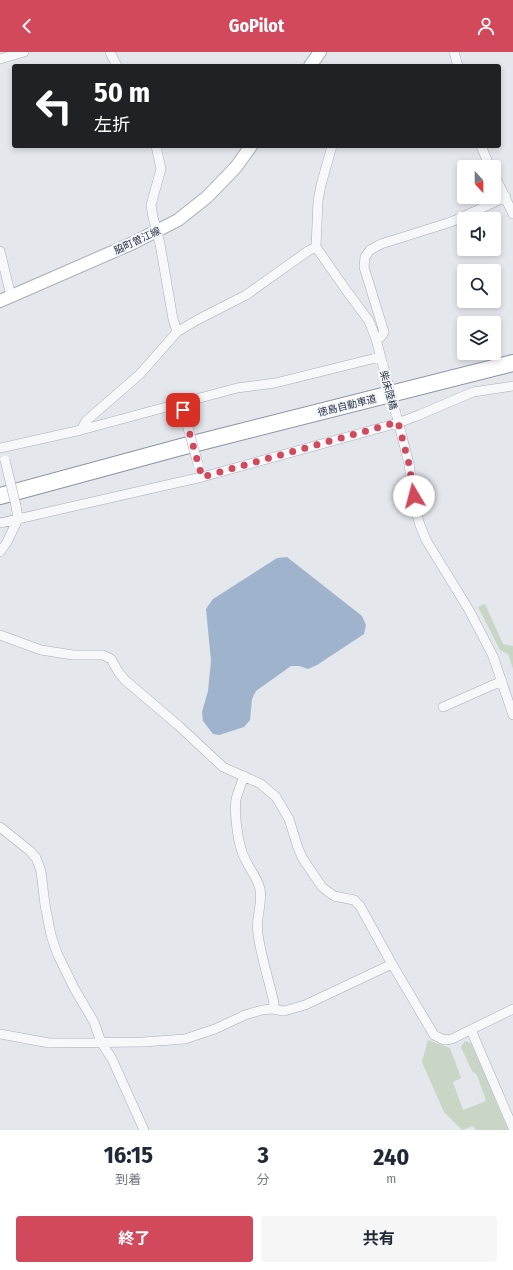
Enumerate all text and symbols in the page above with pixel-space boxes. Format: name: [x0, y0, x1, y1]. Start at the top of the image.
icon: back: [16, 15, 38, 37]
text: GoPilot: [229, 15, 284, 37]
icon: person: [475, 15, 497, 37]
text: 50 m: [94, 76, 150, 109]
icon: left: [28, 80, 80, 132]
text: 左折: [94, 114, 130, 136]
north arrow: [457, 160, 501, 204]
map controls: [457, 160, 501, 360]
button: sound: [457, 212, 501, 256]
street label: 脇町曽江線: [112, 225, 163, 257]
button: search: [457, 264, 501, 308]
button: layers: [457, 316, 501, 360]
street label: 柴床陸橋: [377, 369, 399, 411]
pin: [166, 393, 200, 427]
street label: 徳島自動車道: [317, 393, 378, 419]
icon: arrive: [172, 399, 194, 421]
position arrow: [393, 475, 435, 517]
text: 16:15: [104, 1141, 153, 1169]
text: 3: [257, 1141, 269, 1169]
text: 240: [373, 1143, 409, 1171]
text: m: [386, 1171, 396, 1186]
text: 到着: [115, 1172, 141, 1187]
text: 分: [257, 1172, 270, 1187]
button: 終了: [16, 1216, 253, 1262]
button: 共有: [261, 1216, 497, 1262]

